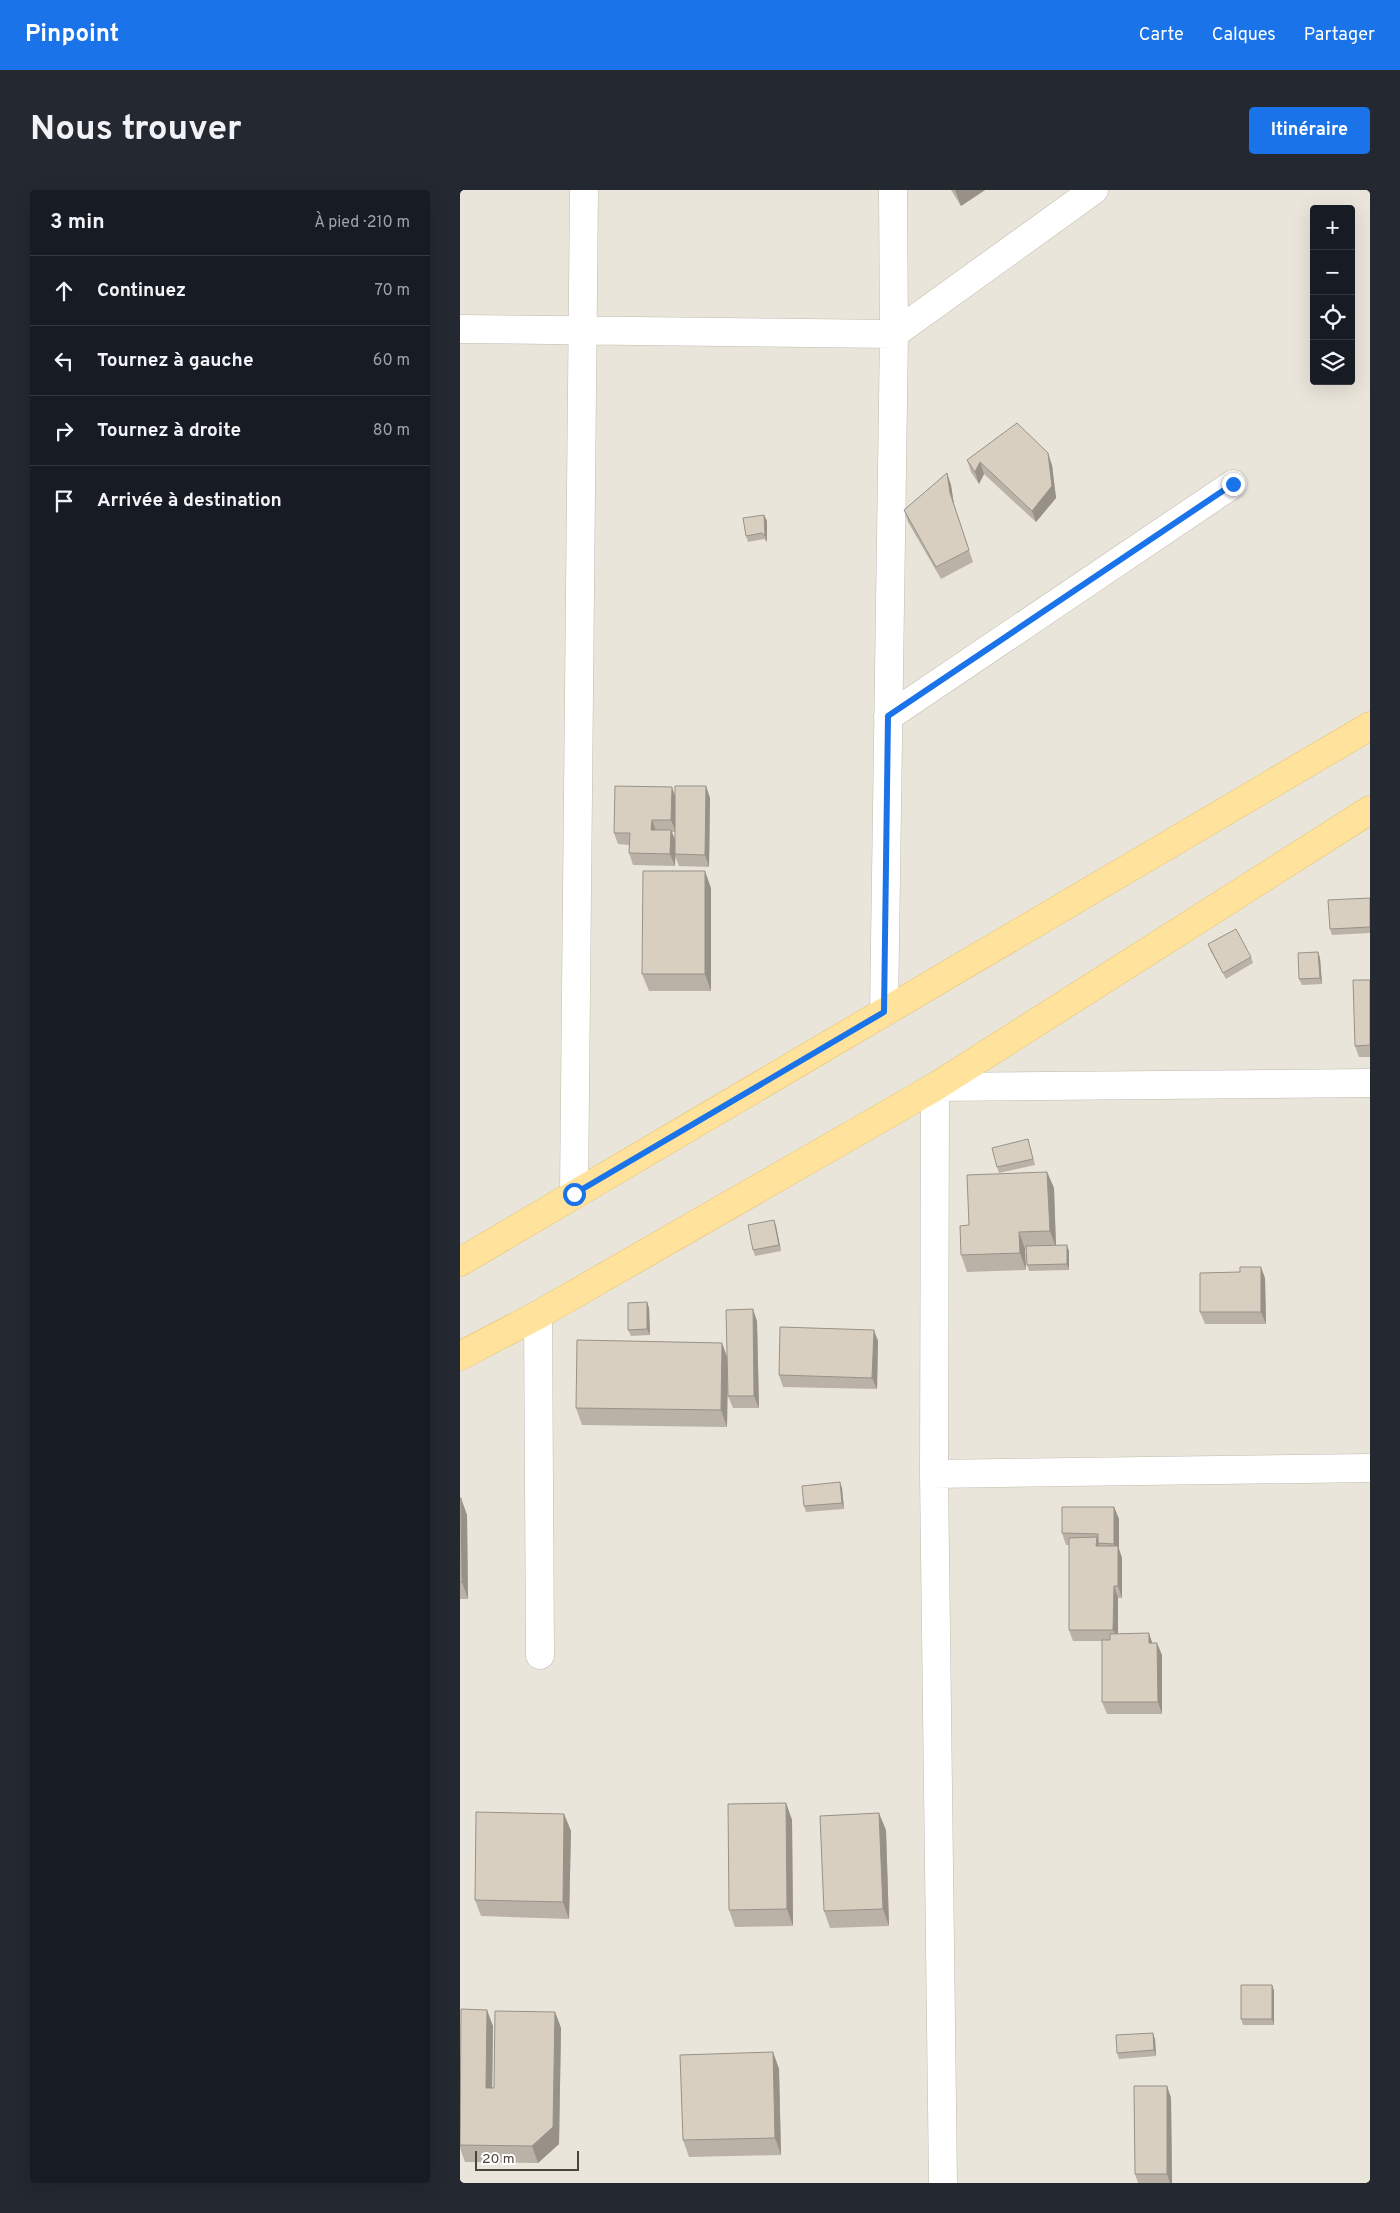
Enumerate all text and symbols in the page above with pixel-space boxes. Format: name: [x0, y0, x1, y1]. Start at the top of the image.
text: Pinpoint: [25, 20, 119, 50]
text: Carte: [1139, 24, 1184, 47]
text: Calques: [1212, 24, 1276, 47]
text: Partager: [1304, 24, 1375, 47]
button: Itinéraire: [1249, 107, 1370, 154]
text: Nous trouver: [30, 108, 242, 152]
map controls: [1310, 205, 1355, 385]
button: +: [1310, 205, 1355, 250]
text: 3 min: [50, 209, 105, 236]
text: À pied · 210 m: [314, 213, 410, 233]
button: −: [1310, 250, 1355, 295]
icon: ahead: [50, 277, 78, 305]
text: Continuez: [97, 279, 186, 303]
text: 70 m: [375, 281, 410, 301]
button: locate: [1310, 295, 1355, 340]
button: layers: [1310, 340, 1355, 385]
icon: left: [50, 347, 78, 375]
text: Tournez à gauche: [97, 349, 254, 373]
text: 60 m: [373, 351, 410, 371]
icon: right: [50, 417, 78, 445]
text: Tournez à droite: [97, 419, 241, 443]
text: 80 m: [373, 421, 410, 441]
route end: [1222, 473, 1245, 496]
icon: arrive: [50, 487, 78, 515]
text: Arrivée à destination: [97, 489, 282, 513]
route start: [563, 1183, 586, 1206]
scale bar: [475, 2148, 579, 2171]
text: 20 m: [482, 2151, 515, 2168]

